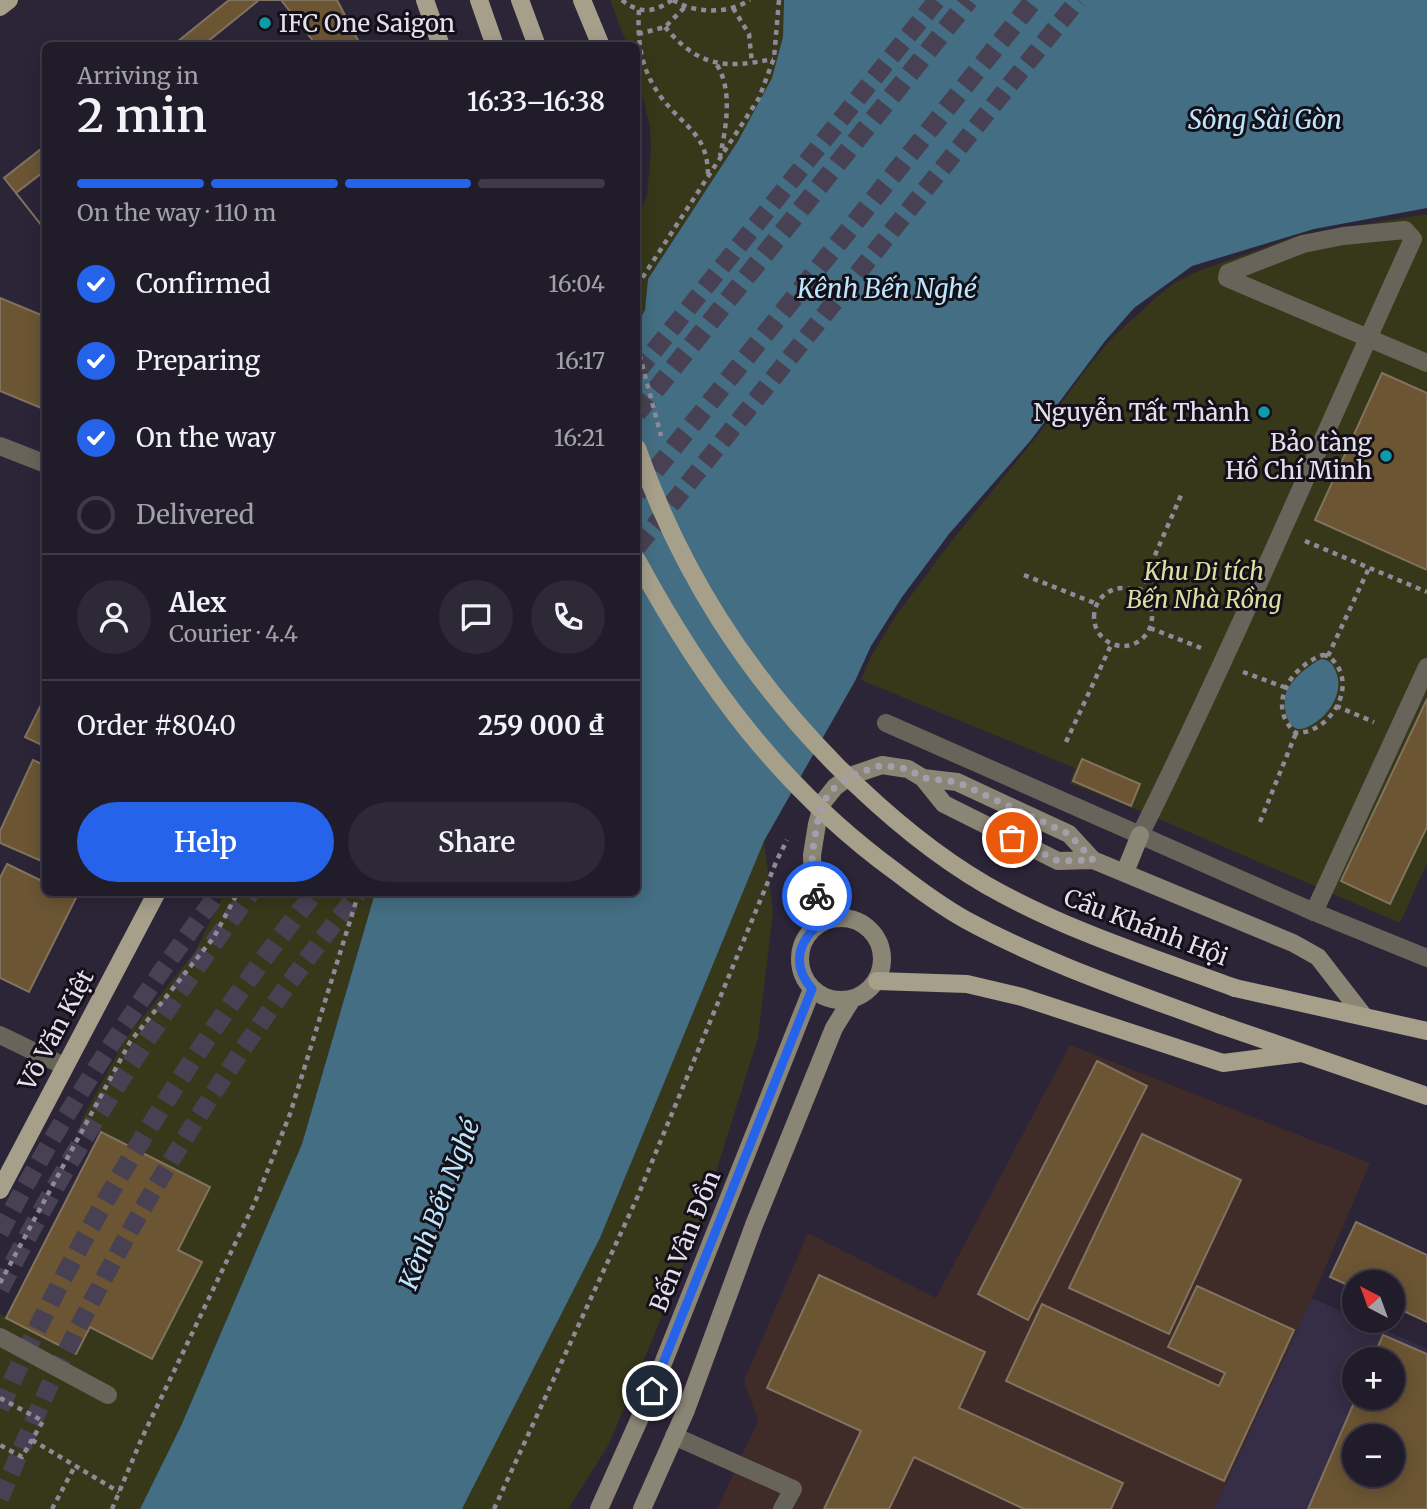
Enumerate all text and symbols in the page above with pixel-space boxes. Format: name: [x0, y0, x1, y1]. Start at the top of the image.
place label: IFC One Saigon: [279, 8, 455, 39]
marker: IFC One Saigon: [257, 15, 273, 31]
text: Arriving in: [77, 61, 199, 90]
text: 16:33–16:38: [467, 85, 605, 118]
text: 2 min: [77, 87, 207, 145]
water label: Sông Sài Gòn: [1188, 103, 1342, 136]
text: On the way · 110 m: [77, 198, 276, 227]
icon: check: [77, 265, 115, 303]
text: Confirmed: [136, 267, 271, 300]
text: 16:04: [548, 269, 605, 298]
water label: Kênh Bến Nghé: [796, 272, 978, 305]
icon: check: [77, 342, 115, 380]
text: Preparing: [136, 344, 260, 377]
text: 16:17: [555, 346, 605, 375]
place label: Nguyễn Tất Thành: [1034, 397, 1250, 428]
marker: Nguyễn Tất Thành: [1256, 404, 1272, 420]
icon: check: [77, 419, 115, 457]
text: On the way: [136, 421, 276, 454]
text: 16:21: [554, 423, 605, 452]
place label: Bảo tàng Hồ Chí Minh: [1225, 427, 1372, 486]
marker: Bảo tàng Hồ Chí Minh: [1378, 448, 1394, 464]
text: Delivered: [136, 498, 255, 531]
park label: Khu Di tích Bến Nhà Rồng: [1126, 556, 1282, 615]
button: person: [77, 580, 151, 654]
button: chat: [439, 580, 513, 654]
button: phone: [531, 580, 605, 654]
text: Alex: [169, 586, 226, 619]
text: Courier · 4.4: [169, 619, 298, 648]
text: Order #8040: [77, 709, 236, 742]
text: 259 000 ₫: [478, 709, 605, 742]
button: Help: [77, 802, 334, 882]
button: Share: [348, 802, 605, 882]
pin: [982, 808, 1042, 868]
icon: bag: [993, 819, 1031, 857]
courier: [782, 861, 852, 931]
icon: bike: [798, 877, 836, 915]
street label: Cầu Khánh Hội: [1060, 881, 1233, 973]
street label: Võ Văn Kiệt: [11, 964, 101, 1096]
water label: Kênh Bến Nghé: [391, 1113, 487, 1295]
street label: Bến Vân Đồn: [643, 1166, 727, 1316]
north arrow: [1342, 1270, 1405, 1334]
map controls: [1342, 1270, 1405, 1487]
button: +: [1342, 1347, 1405, 1410]
pin: [622, 1361, 682, 1421]
icon: home: [633, 1372, 671, 1410]
button: −: [1342, 1424, 1405, 1487]

